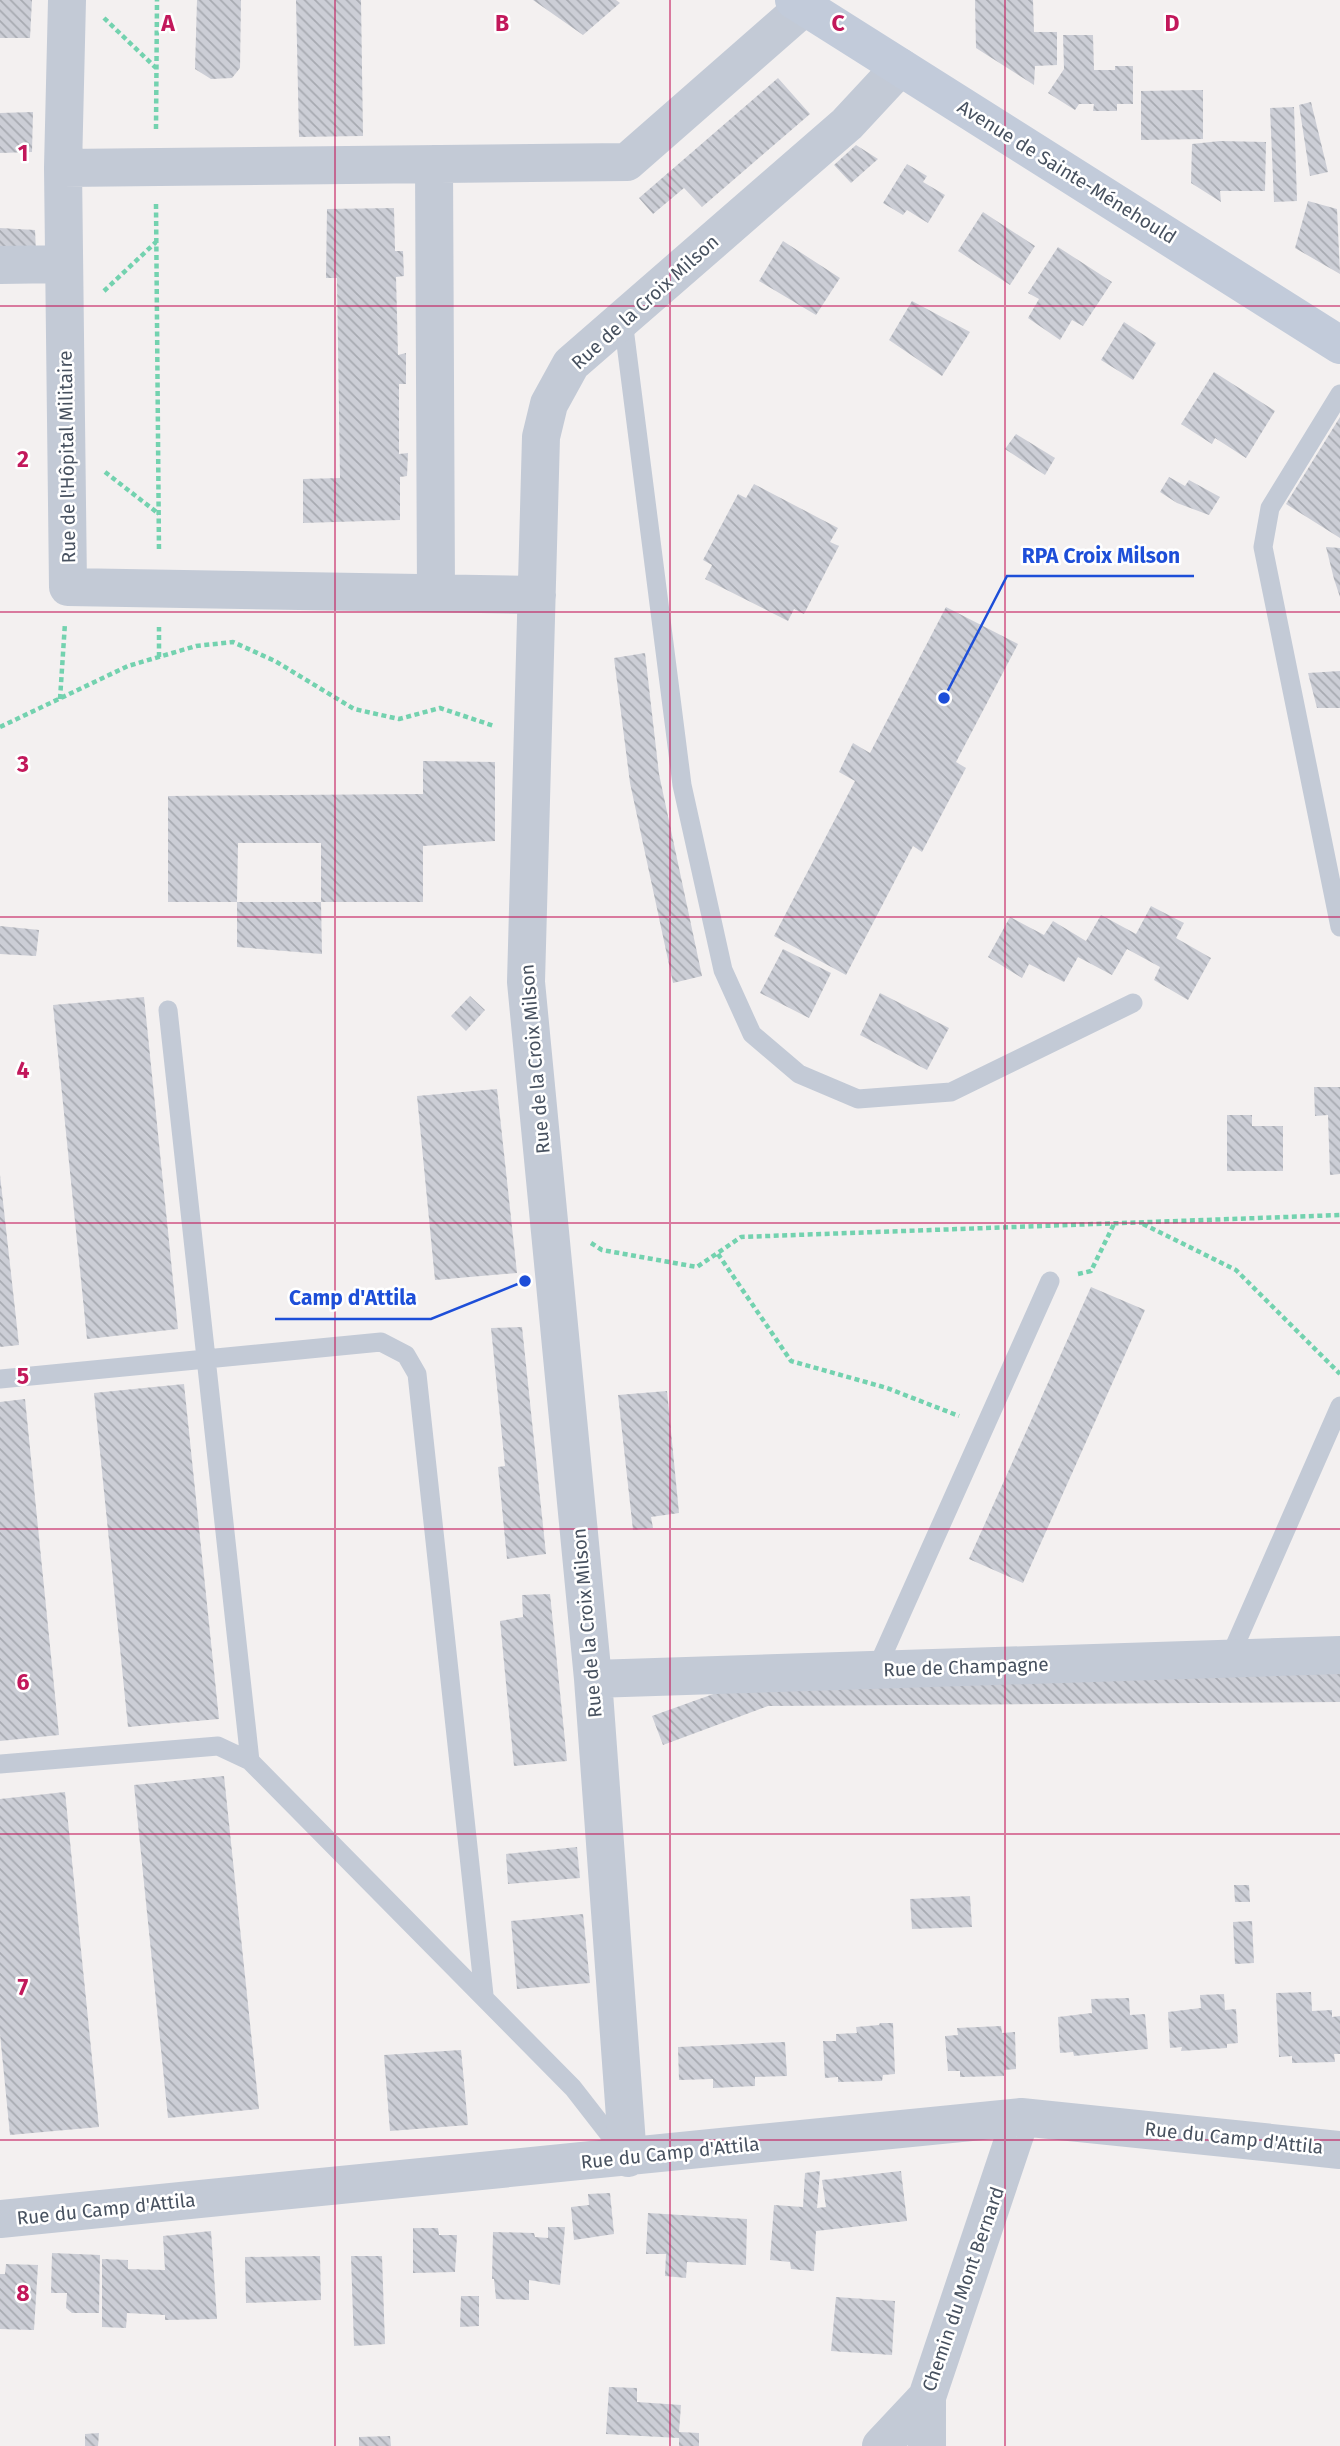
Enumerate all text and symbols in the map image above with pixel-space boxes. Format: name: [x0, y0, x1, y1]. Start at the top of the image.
text: A: [160, 9, 175, 37]
text: B: [495, 9, 509, 37]
text: C: [831, 9, 845, 37]
text: D: [1165, 9, 1180, 37]
street label: Avenue de Sainte-Ménehould: [953, 95, 1181, 249]
text: 1: [18, 139, 28, 167]
street label: Rue de la Croix Milson: [567, 230, 723, 374]
street label: Rue de l'Hôpital Militaire: [54, 350, 80, 564]
text: 2: [17, 445, 29, 473]
callout: RPA Croix Milson: [1007, 534, 1194, 576]
text: RPA Croix Milson: [1022, 543, 1180, 569]
text: 3: [16, 750, 29, 778]
street label: Rue de la Croix Milson: [515, 963, 555, 1155]
text: 4: [17, 1056, 30, 1084]
callout: Camp d'Attila: [275, 1277, 431, 1319]
text: Camp d'Attila: [289, 1285, 417, 1311]
text: 5: [17, 1362, 29, 1390]
street label: Rue de la Croix Milson: [567, 1527, 607, 1719]
street label: Rue de Champagne: [883, 1653, 1049, 1681]
text: 6: [17, 1668, 30, 1696]
text: 7: [18, 1973, 29, 2001]
street label: Rue du Camp d'Attila: [1144, 2117, 1324, 2159]
street label: Rue du Camp d'Attila: [580, 2132, 760, 2174]
street label: Chemin du Mont Bernard: [917, 2184, 1009, 2394]
street label: Rue du Camp d'Attila: [16, 2188, 196, 2230]
text: 8: [16, 2279, 30, 2307]

